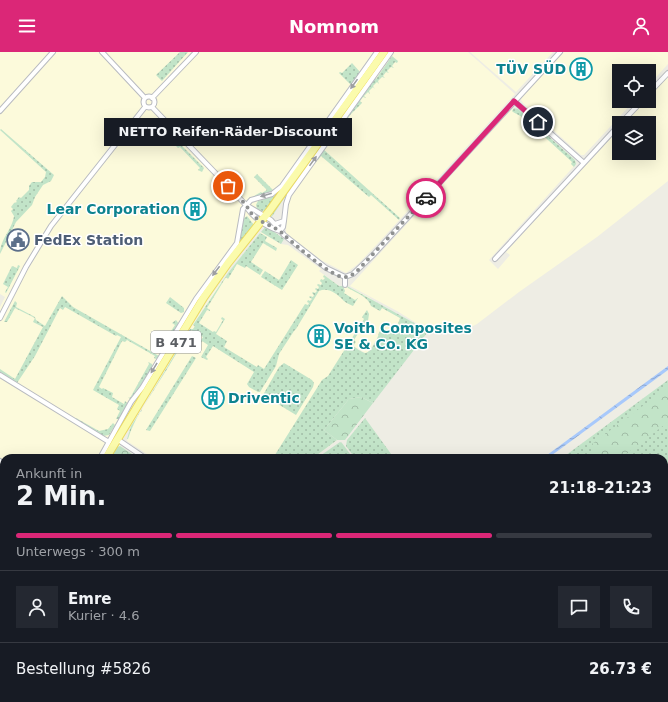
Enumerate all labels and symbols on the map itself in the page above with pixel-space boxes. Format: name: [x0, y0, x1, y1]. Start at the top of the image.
building icon: TÜV SÜD: [568, 56, 594, 82]
place label: TÜV SÜD: [496, 60, 566, 77]
one-way arrow: [350, 78, 358, 89]
pin: [521, 105, 555, 139]
callout: NETTO Reifen-Räder-Discount: [104, 118, 352, 146]
one-way arrow: [309, 156, 317, 167]
pin: [211, 169, 245, 203]
courier: [406, 178, 446, 218]
one-way arrow: [260, 193, 273, 199]
building icon: Lear Corporation: [182, 196, 208, 222]
place label: Lear Corporation: [46, 201, 180, 217]
public building icon: FedEx Station: [5, 227, 31, 253]
place label: FedEx Station: [34, 232, 143, 248]
one-way arrow: [212, 265, 220, 276]
place label: Voith Composites SE & Co. KG: [334, 320, 472, 352]
building icon: Voith Composites SE & Co. KG: [306, 323, 332, 349]
road number: B 471: [151, 331, 201, 353]
one-way arrow: [150, 362, 157, 374]
building icon: Driventic: [200, 385, 226, 411]
place label: Driventic: [228, 390, 300, 406]

